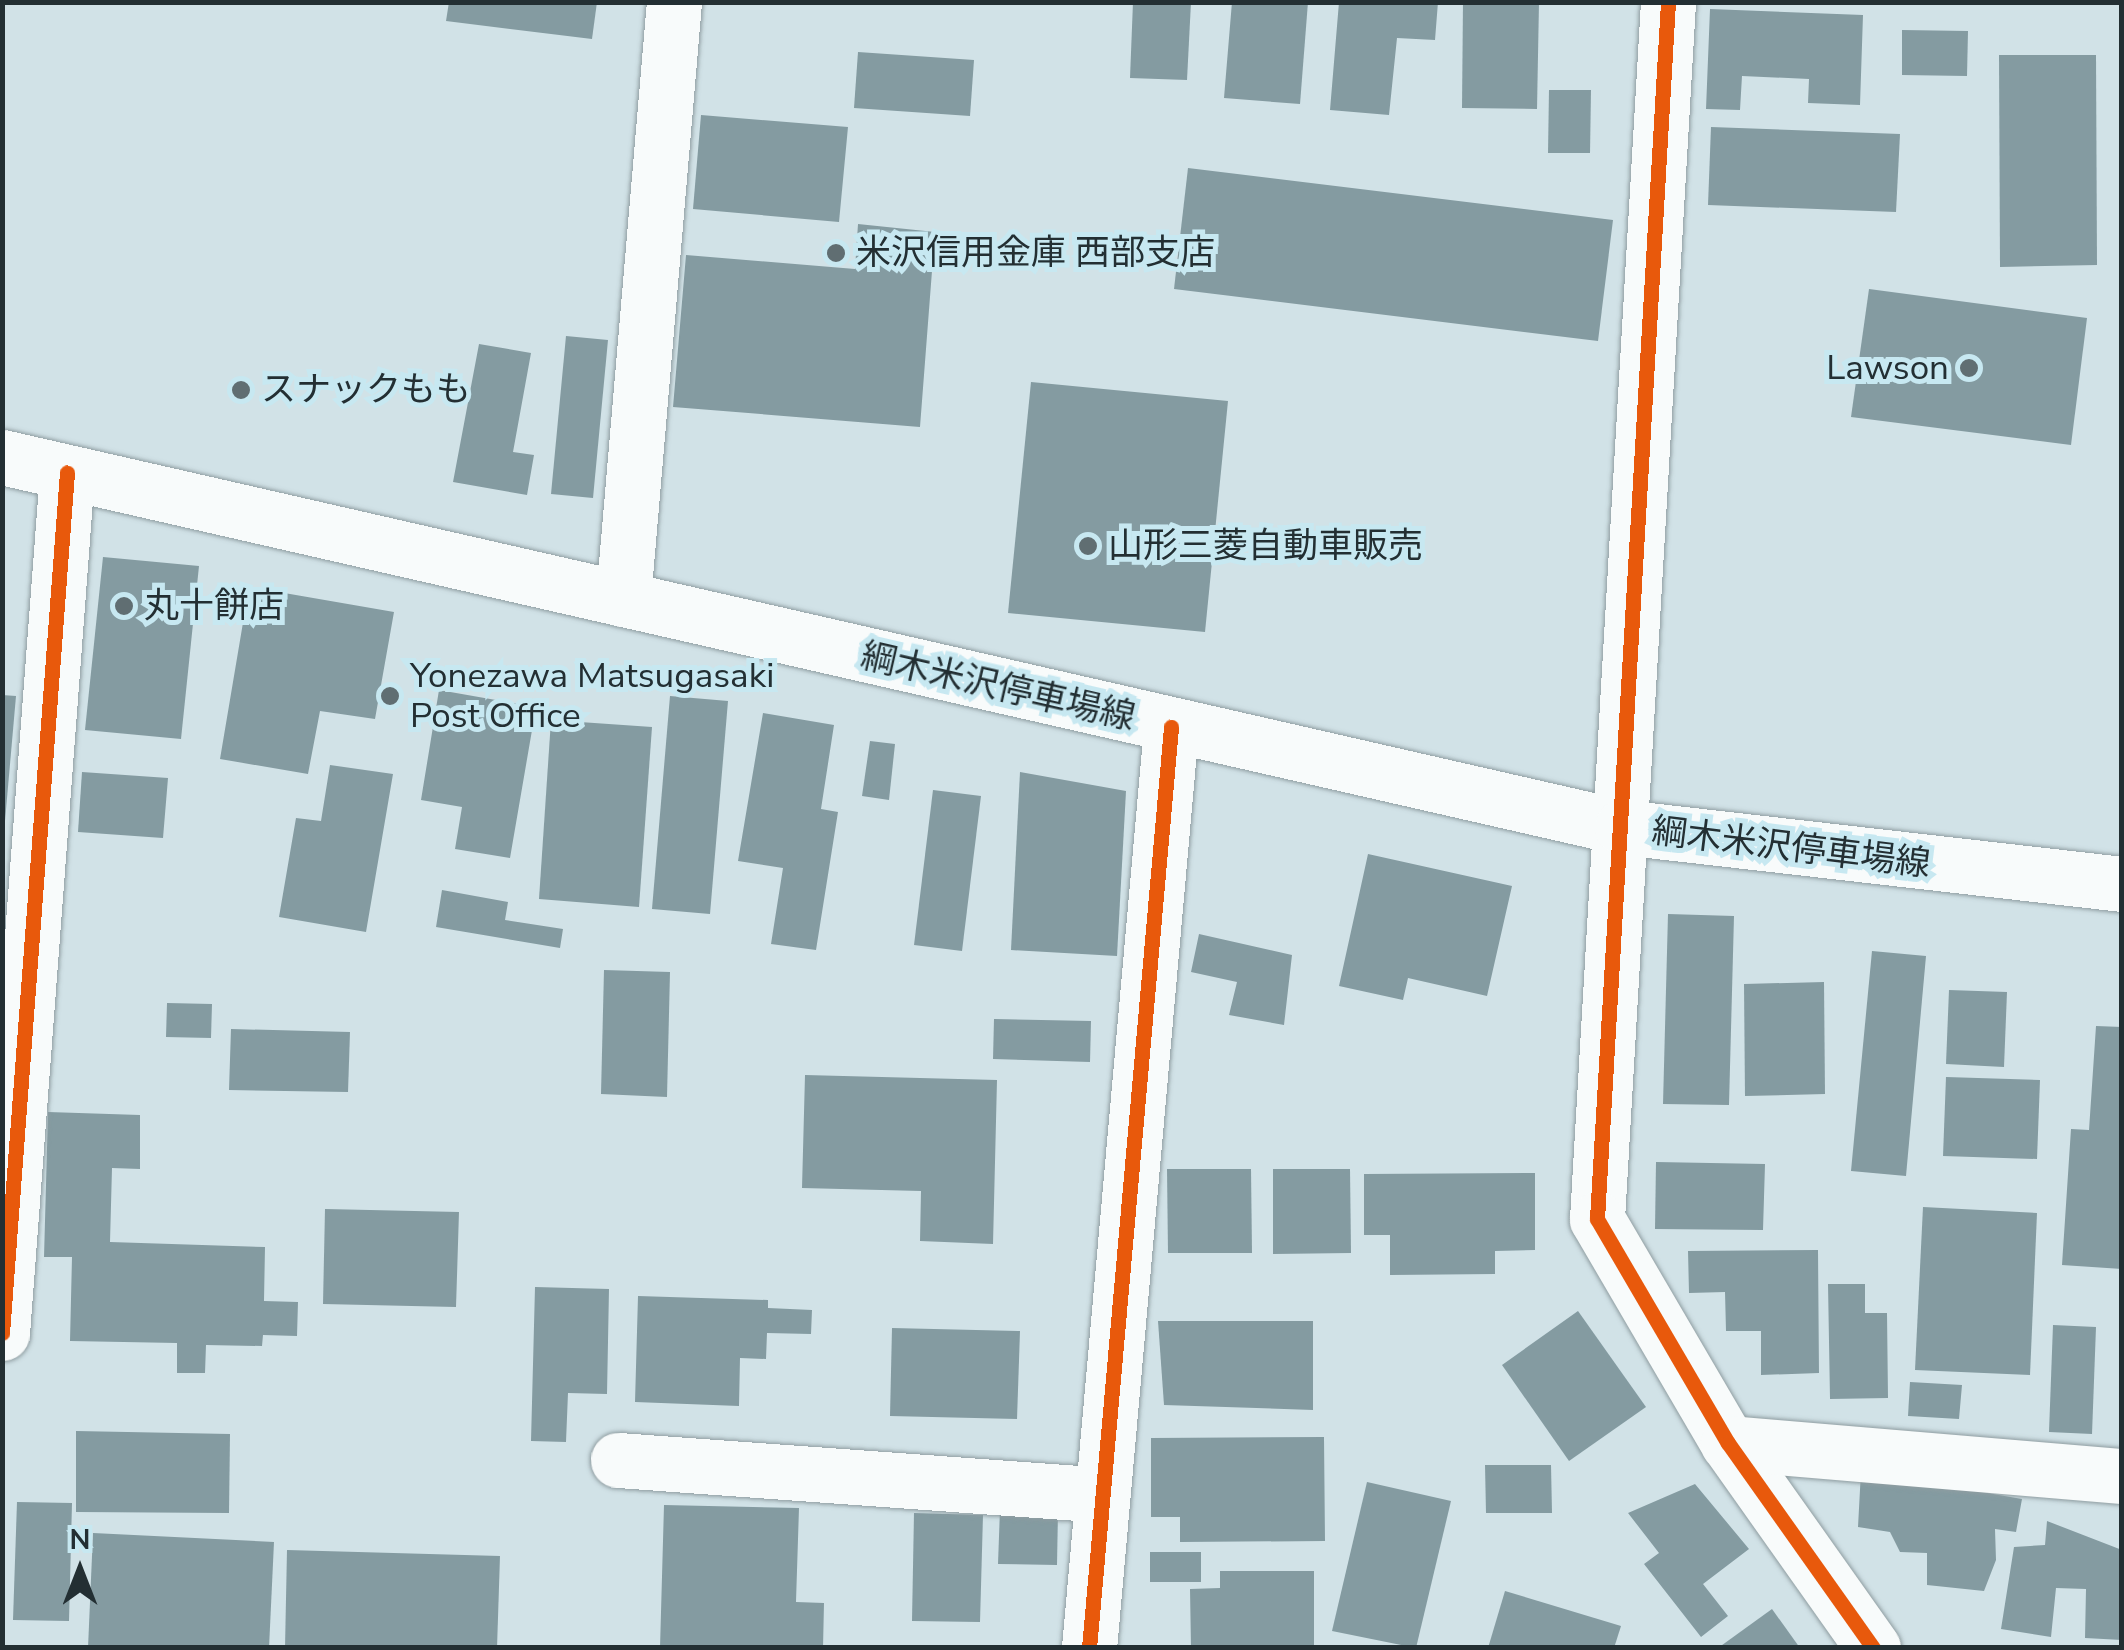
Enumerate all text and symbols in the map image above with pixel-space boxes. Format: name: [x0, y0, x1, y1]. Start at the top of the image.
place label: 米沢信用金庫 西部支店: [856, 232, 1215, 274]
marker: 米沢信用金庫 西部支店: [825, 242, 847, 264]
place label: Lawson: [1826, 347, 1949, 389]
marker: Lawson: [1958, 357, 1980, 379]
place label: スナックもも: [261, 369, 471, 411]
marker: スナックもも: [230, 379, 252, 401]
place label: 山形三菱自動車販売: [1108, 525, 1423, 567]
marker: 山形三菱自動車販売: [1077, 535, 1099, 557]
place label: 丸十餅店: [144, 585, 284, 627]
marker: 丸十餅店: [113, 595, 135, 617]
street label: 綱木米沢停車場線: [857, 635, 1139, 739]
place label: Yonezawa Matsugasaki Post Office: [410, 655, 774, 737]
marker: Yonezawa Matsugasaki Post Office: [379, 685, 401, 707]
street label: 綱木米沢停車場線: [1649, 810, 1933, 886]
north arrow: [30, 1520, 130, 1620]
text: N: [70, 1521, 90, 1559]

